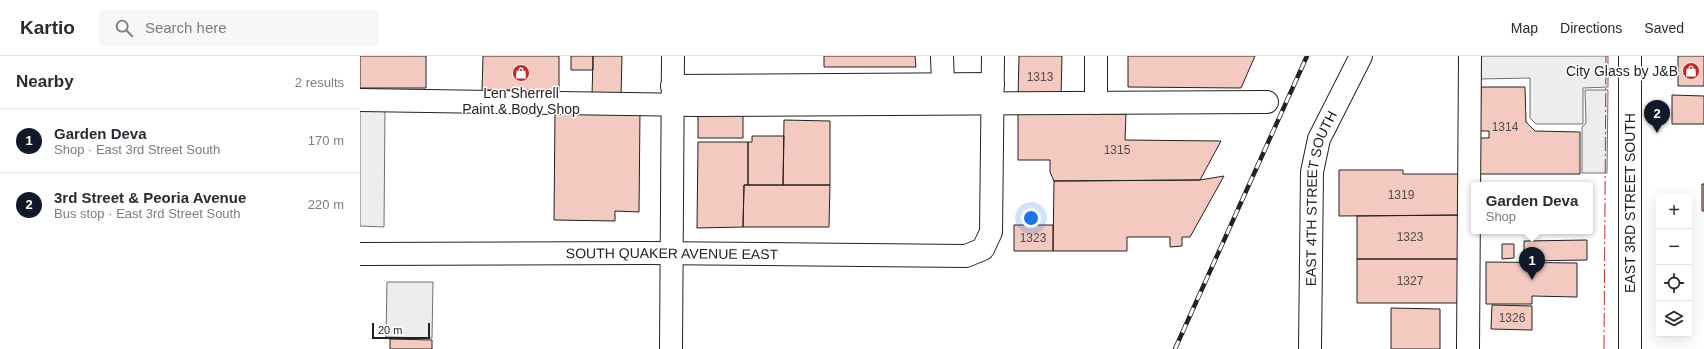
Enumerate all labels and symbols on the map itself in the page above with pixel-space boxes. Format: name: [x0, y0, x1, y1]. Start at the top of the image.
shop icon: City Glass by J&B: [1681, 61, 1701, 81]
shop icon: Len Sherrell Paint & Body Shop: [511, 63, 531, 83]
place label: City Glass by J&B: [1566, 63, 1678, 79]
house number: 1313: [1027, 70, 1054, 84]
place label: Len Sherrell Paint & Body Shop: [462, 85, 580, 117]
pin: 2: [1644, 100, 1670, 133]
street label: EAST 4TH STREET SOUTH: [1303, 108, 1340, 286]
street label: EAST 3RD STREET SOUTH: [1622, 113, 1638, 293]
house number: 1314: [1492, 120, 1519, 134]
house number: 1315: [1104, 143, 1131, 157]
house number: 1319: [1388, 188, 1415, 202]
your location: [1021, 208, 1041, 228]
house number: 1323: [1397, 230, 1424, 244]
house number: 1323: [1020, 231, 1047, 245]
street label: SOUTH QUAKER AVENUE EAST: [566, 245, 779, 262]
pin: 1: [1519, 247, 1545, 280]
house number: 1327: [1397, 274, 1424, 288]
house number: 1326: [1499, 311, 1526, 325]
scale bar: [372, 321, 430, 340]

